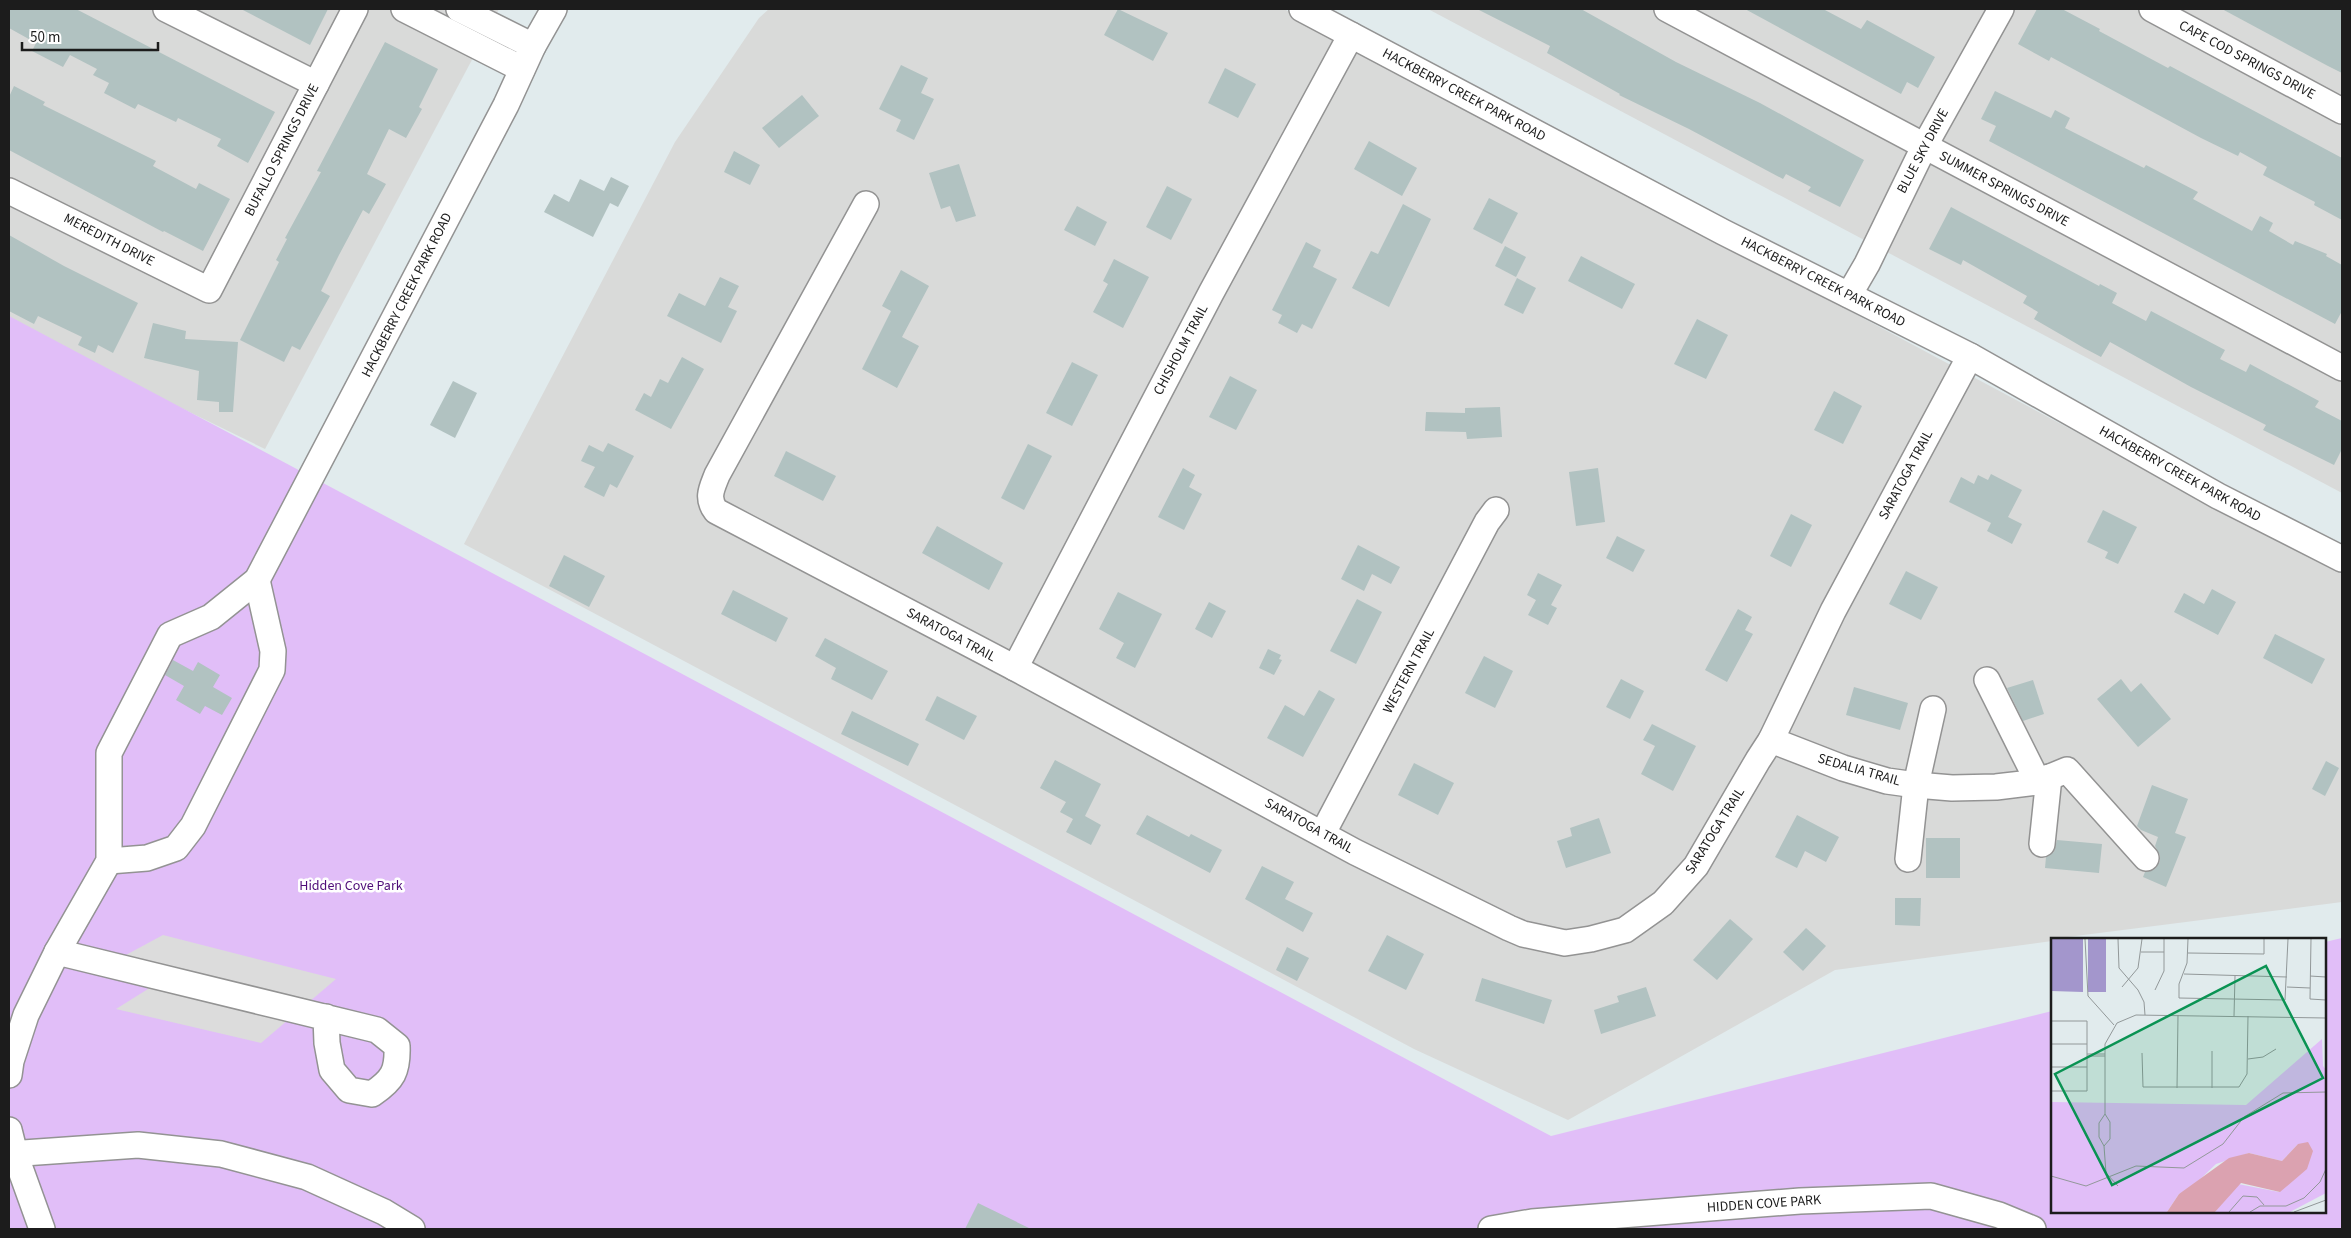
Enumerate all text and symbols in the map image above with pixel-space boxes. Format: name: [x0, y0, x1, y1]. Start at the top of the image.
street label: CAPE COD SPRINGS DRIVE: [2175, 16, 2319, 104]
scale bar: [22, 20, 159, 52]
text: 50 m: [30, 27, 60, 48]
street label: HACKBERRY CREEK PARK ROAD: [1379, 43, 1549, 147]
street label: BUFALLO SPRINGS DRIVE: [240, 80, 324, 220]
street label: BLUE SKY DRIVE: [1892, 105, 1954, 197]
street label: SUMMER SPRINGS DRIVE: [1935, 146, 2073, 232]
street label: MEREDITH DRIVE: [60, 209, 158, 271]
street label: HACKBERRY CREEK PARK ROAD: [357, 209, 457, 381]
street label: HACKBERRY CREEK PARK ROAD: [1737, 232, 1909, 332]
street label: CHISHOLM TRAIL: [1149, 301, 1213, 399]
street label: HACKBERRY CREEK PARK ROAD: [2095, 421, 2265, 527]
street label: SARATOGA TRAIL: [1874, 427, 1938, 523]
street label: SARATOGA TRAIL: [903, 603, 999, 667]
street label: WESTERN TRAIL: [1378, 625, 1440, 717]
street label: SEDALIA TRAIL: [1815, 749, 1903, 791]
street label: SARATOGA TRAIL: [1680, 784, 1750, 878]
street label: SARATOGA TRAIL: [1261, 793, 1357, 859]
park label: Hidden Cove Park: [299, 876, 403, 896]
inset map: [2051, 938, 2326, 1213]
street label: HIDDEN COVE PARK: [1706, 1190, 1823, 1218]

